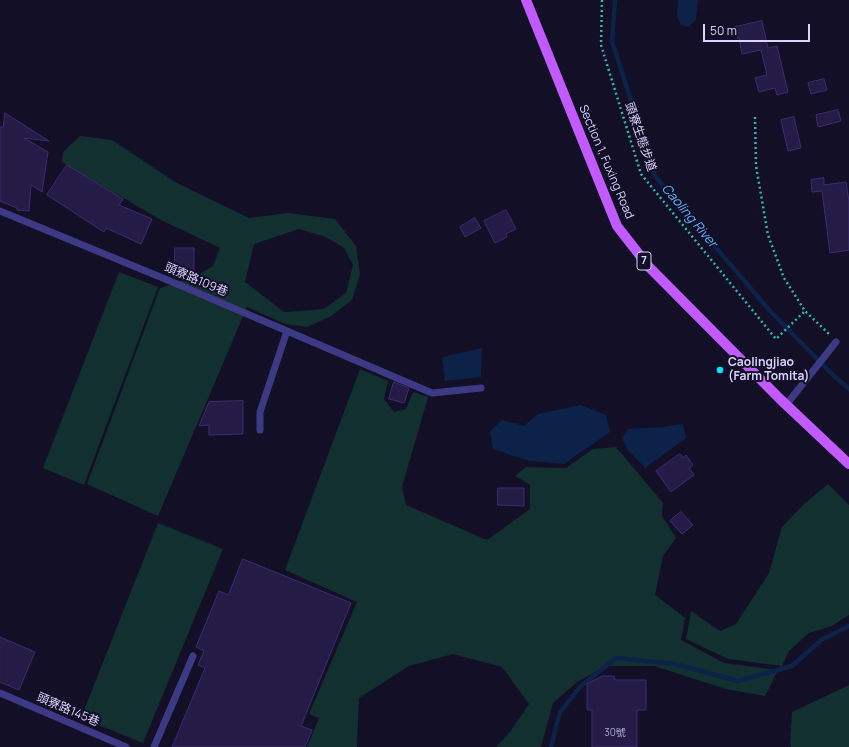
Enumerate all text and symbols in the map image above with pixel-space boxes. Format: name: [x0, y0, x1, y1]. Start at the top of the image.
scale bar: [705, 16, 812, 42]
text: 50 m: [710, 22, 737, 39]
street label: 頭寮生態步道: [621, 101, 659, 173]
street label: Section 1, Fuxing Road: [575, 103, 637, 221]
water label: Caoling River: [658, 181, 720, 251]
road number: 7: [637, 252, 651, 270]
street label: 頭寮路109巷: [162, 260, 230, 300]
place label: Caolingjiao (Farm Tomita): [728, 356, 810, 384]
marker: Caolingjiao (Farm Tomita): [715, 365, 725, 375]
street label: 頭寮路145巷: [34, 690, 102, 730]
house number: 30號: [604, 727, 626, 739]

